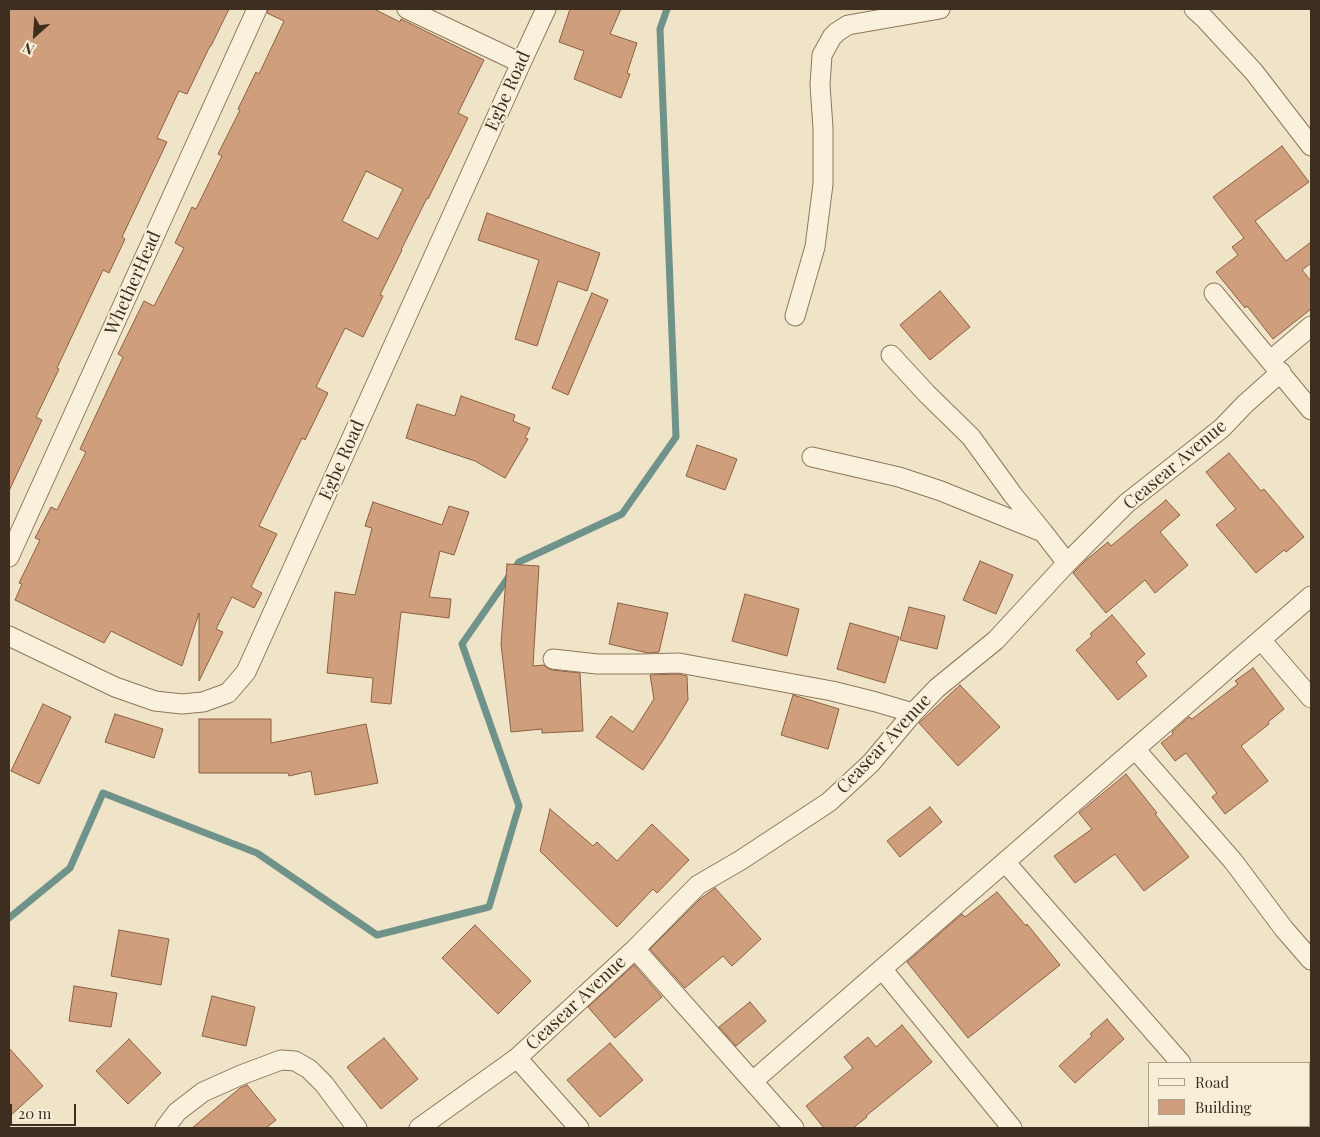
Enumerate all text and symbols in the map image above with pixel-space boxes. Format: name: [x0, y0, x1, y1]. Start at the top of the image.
north arrow: [10, 10, 60, 60]
text: N: [20, 38, 37, 60]
street label: Egbe Road: [481, 48, 535, 134]
street label: WhetherHead: [100, 228, 166, 338]
street label: Ceasear Avenue: [1119, 415, 1231, 515]
street label: Egbe Road: [315, 417, 369, 503]
street label: Ceasear Avenue: [832, 690, 936, 798]
street label: Ceasear Avenue: [522, 951, 630, 1055]
legend: [1148, 1062, 1310, 1127]
text: Road: [1195, 1072, 1229, 1092]
scale bar: [12, 1094, 79, 1126]
text: Building: [1195, 1097, 1251, 1117]
text: 20 m: [18, 1103, 51, 1123]

